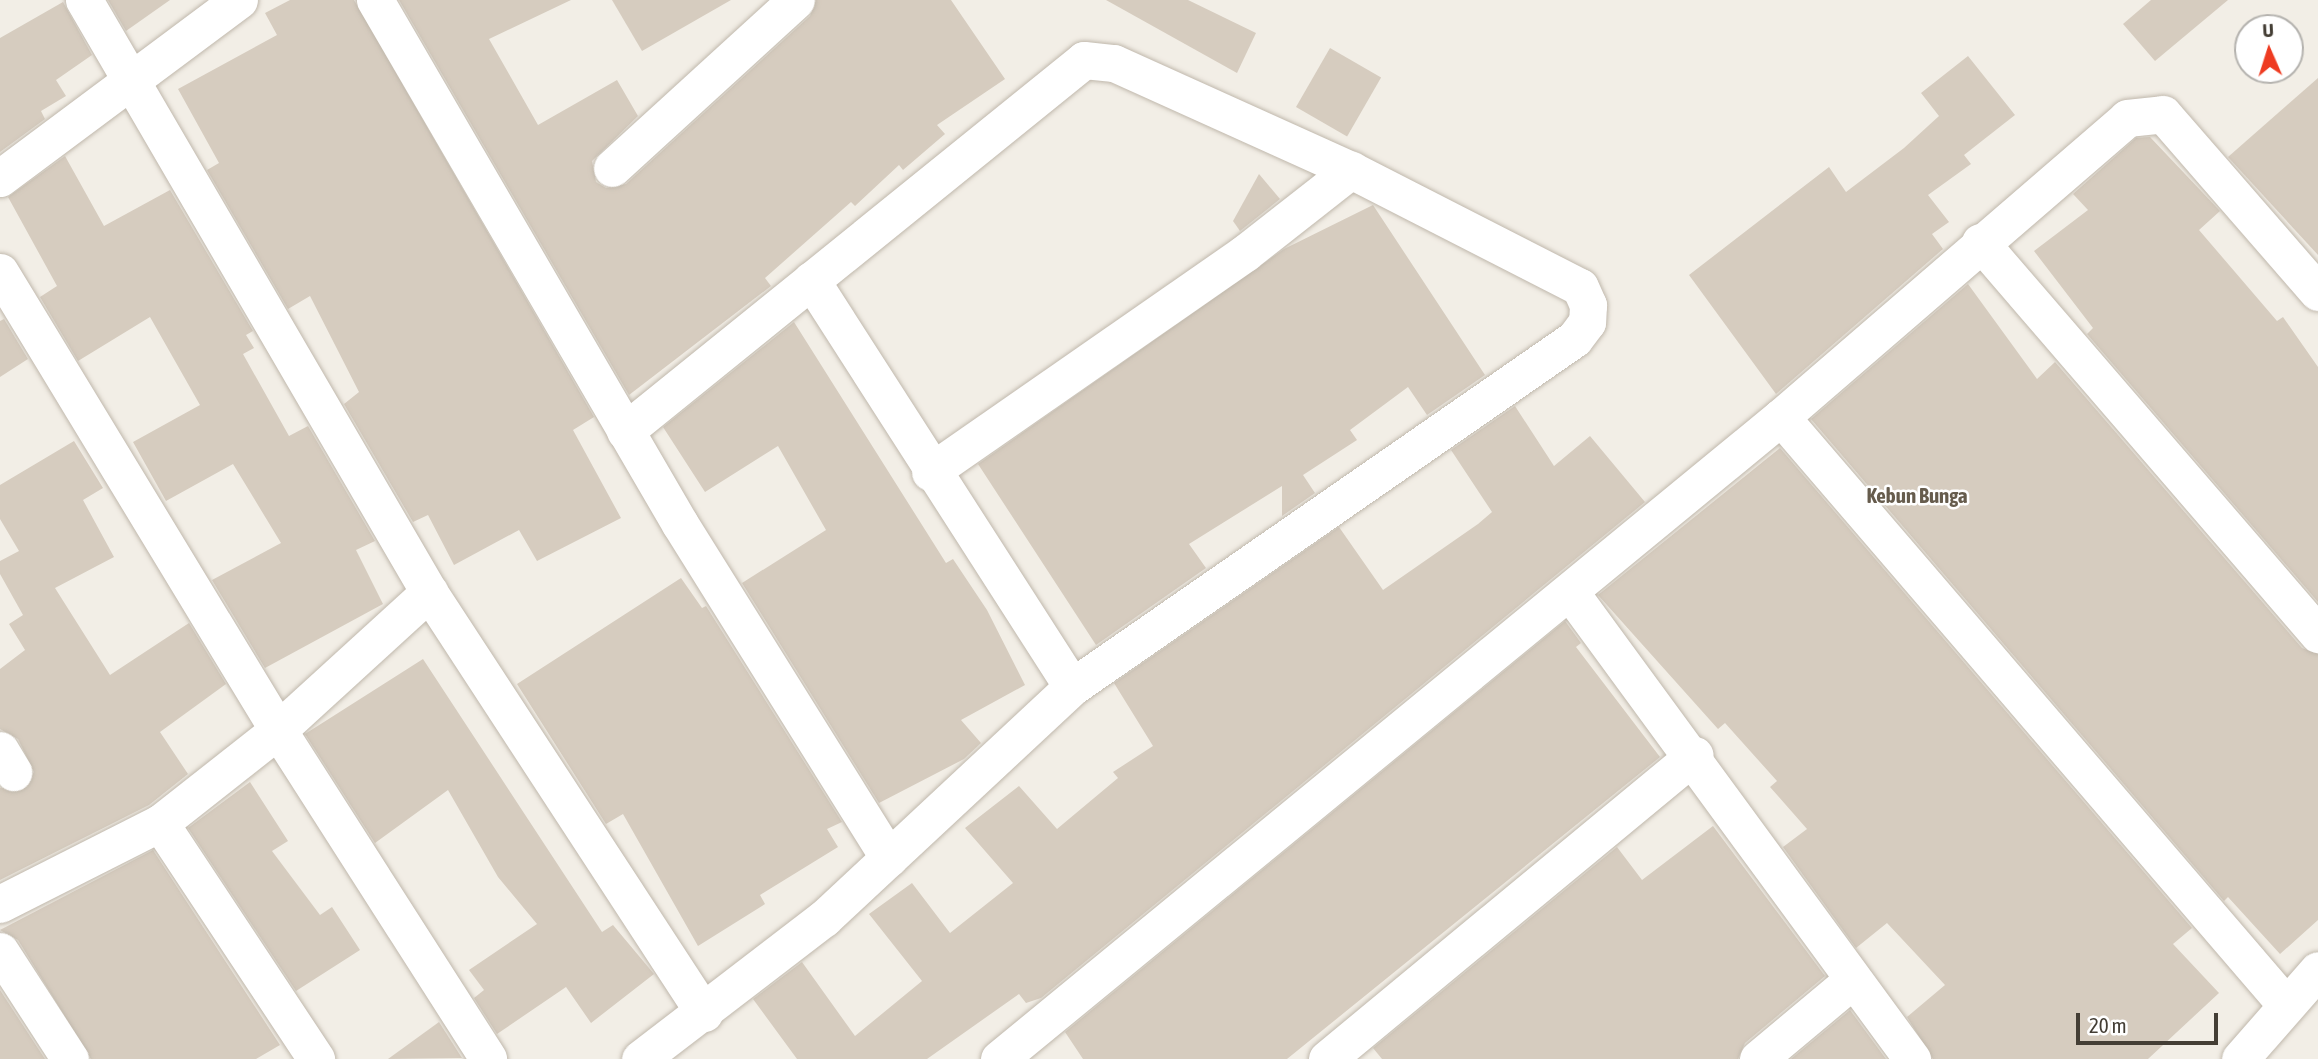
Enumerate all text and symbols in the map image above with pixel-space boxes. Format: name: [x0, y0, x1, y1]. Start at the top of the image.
north arrow: [2234, 14, 2304, 84]
text: U: [2262, 19, 2274, 41]
district label: Kebun Bunga: [1866, 482, 1968, 508]
scale bar: [2080, 1000, 2222, 1044]
text: 20 m: [2089, 1013, 2127, 1037]

